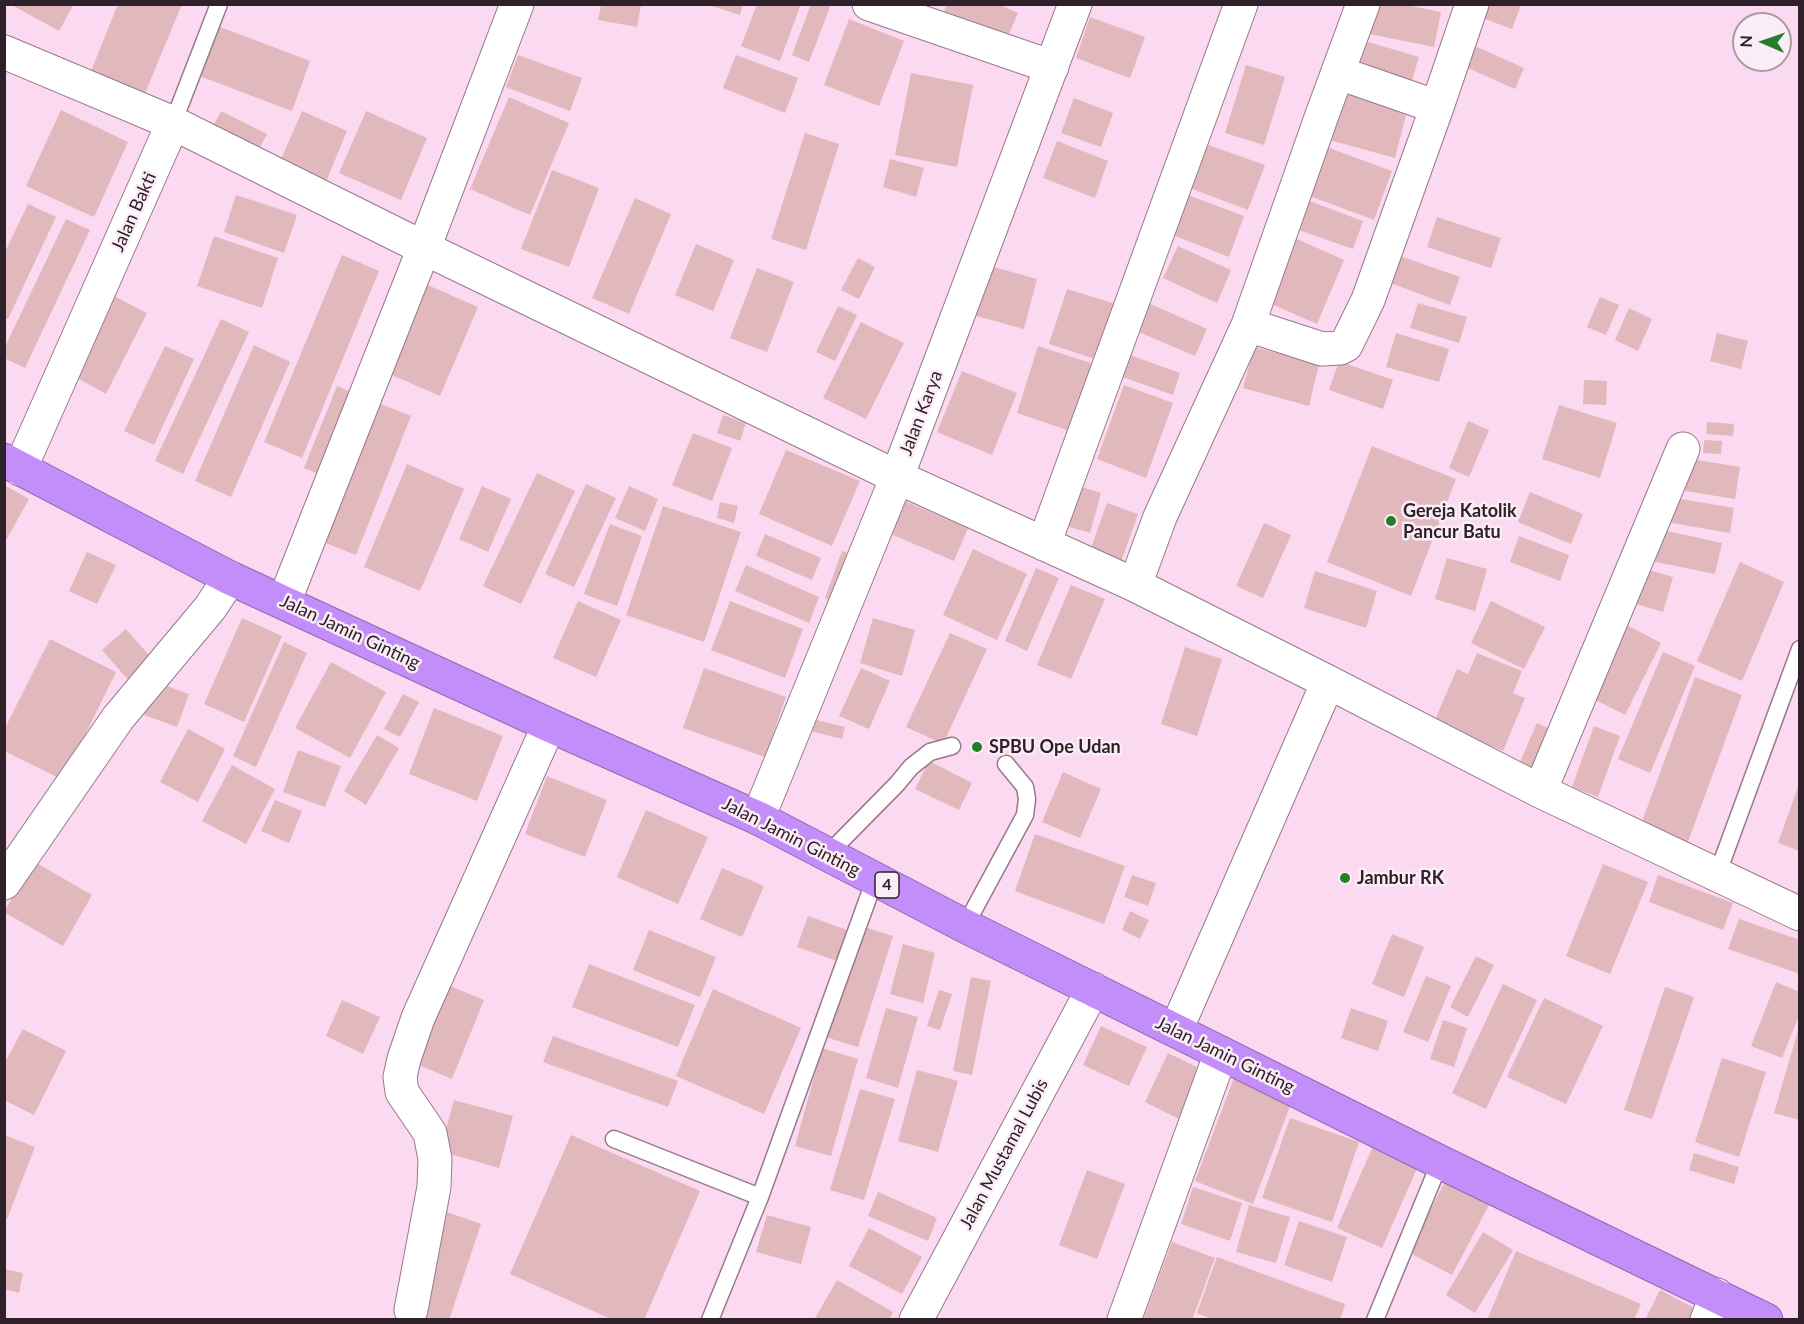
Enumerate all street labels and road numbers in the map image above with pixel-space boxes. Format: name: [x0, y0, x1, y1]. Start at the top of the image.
street label: Jalan Bakti: [107, 169, 161, 255]
street label: Jalan Karya: [895, 367, 947, 459]
street label: Jalan Jamin Ginting: [277, 590, 423, 674]
street label: Jalan Jamin Ginting: [718, 793, 864, 881]
road number: 4: [875, 872, 899, 898]
street label: Jalan Jamin Ginting: [1152, 1012, 1298, 1098]
street label: Jalan Mustamal Lubis: [955, 1075, 1053, 1233]

